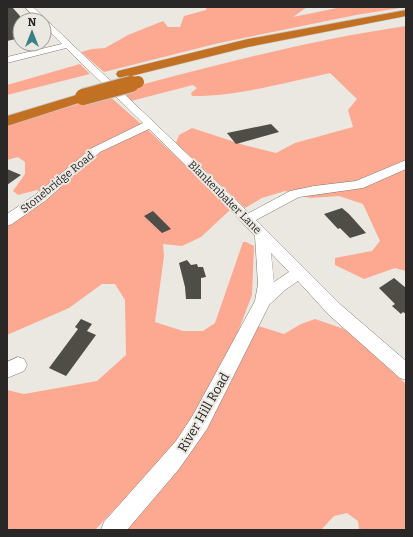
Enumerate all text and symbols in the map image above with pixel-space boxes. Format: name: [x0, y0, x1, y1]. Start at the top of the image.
north arrow: [12, 12, 52, 52]
text: N: [28, 16, 37, 29]
street label: Stonebridge Road: [18, 149, 97, 216]
street label: Blankenbaker Lane: [185, 158, 264, 237]
street label: River Hill Road: [175, 370, 232, 455]

